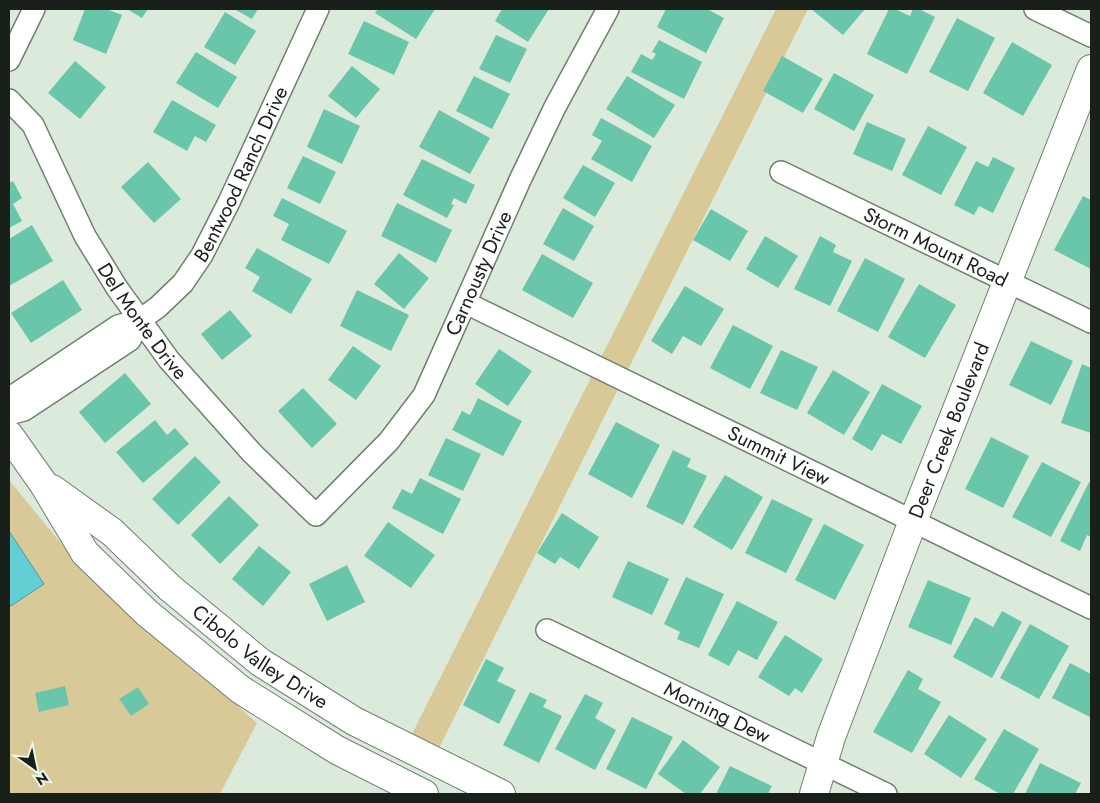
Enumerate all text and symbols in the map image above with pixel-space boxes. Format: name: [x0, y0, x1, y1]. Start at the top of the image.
street label: Bentwood Ranch Drive: [187, 81, 295, 268]
street label: Storm Mount Road: [859, 200, 1013, 294]
street label: Carnousty Drive: [438, 206, 519, 340]
street label: Del Monte Drive: [90, 257, 194, 386]
street label: Deer Creek Boulevard: [901, 338, 996, 522]
street label: Summit View: [723, 418, 835, 493]
street label: Cibolo Valley Drive: [186, 597, 334, 716]
street label: Morning Dew: [659, 674, 775, 751]
north arrow: [10, 743, 60, 793]
text: N: [32, 767, 52, 790]

